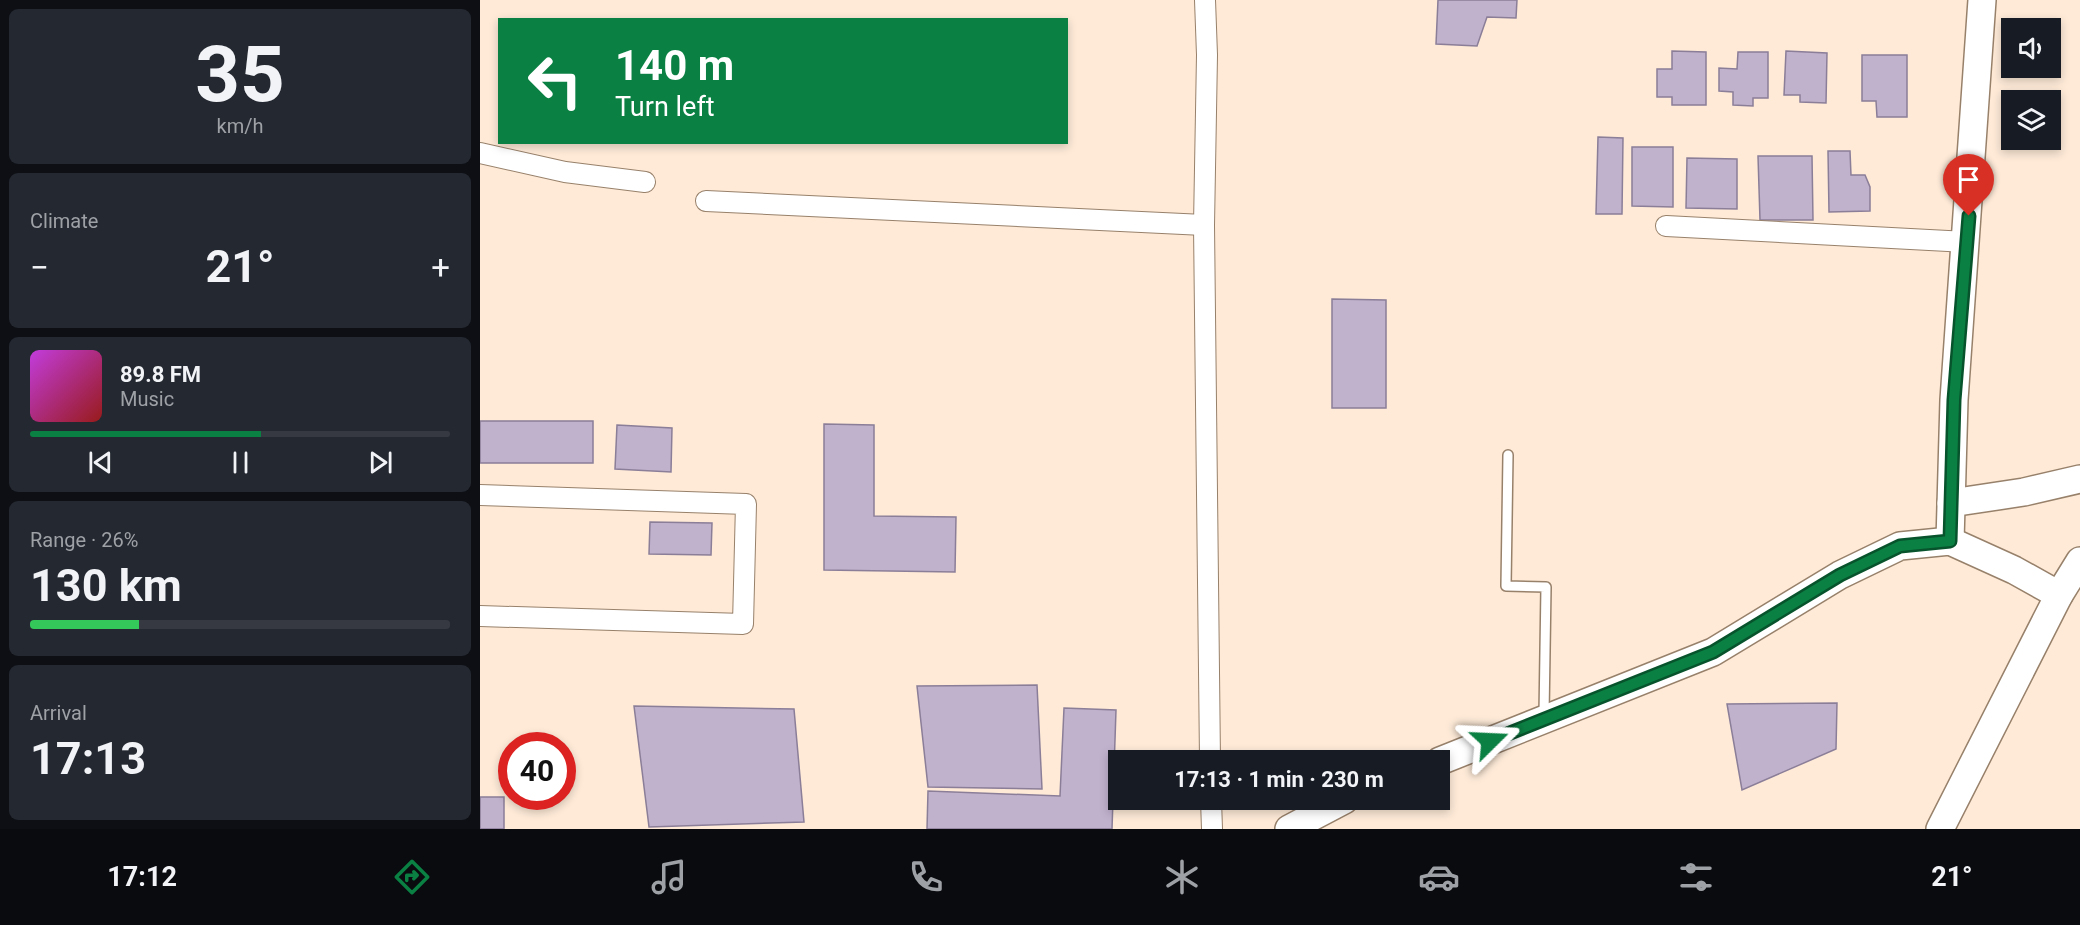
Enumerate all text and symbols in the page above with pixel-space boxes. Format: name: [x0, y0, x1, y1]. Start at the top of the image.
map controls: [2001, 18, 2061, 150]
button: sound: [2001, 18, 2061, 78]
text: 35: [195, 29, 285, 120]
text: 140 m: [615, 41, 734, 90]
icon: left: [516, 42, 594, 120]
button: layers: [2001, 90, 2061, 150]
text: Turn left: [615, 91, 715, 123]
text: km/h: [217, 114, 263, 138]
pin: [1943, 154, 1994, 216]
icon: arrive: [1952, 163, 1985, 196]
text: Climate: [30, 209, 98, 233]
text: 21°: [205, 240, 275, 293]
text: −: [30, 248, 49, 287]
text: +: [431, 248, 450, 287]
text: 89.8 FM: [120, 362, 201, 387]
text: Music: [120, 387, 174, 411]
icon: previous: [84, 446, 117, 479]
icon: pause: [224, 446, 257, 479]
icon: next: [364, 446, 397, 479]
text: Range · 26%: [30, 528, 138, 552]
text: 130 km: [30, 559, 182, 612]
text: Arrival: [30, 701, 87, 725]
position arrow: [1458, 709, 1522, 773]
text: 17:13: [30, 732, 146, 785]
speed limit sign: 40: [498, 732, 576, 810]
text: 17:13 · 1 min · 230 m: [1174, 767, 1384, 792]
icon: directions: [391, 856, 433, 898]
icon: music: [648, 856, 690, 898]
icon: phone: [905, 856, 947, 898]
icon: climate: [1161, 856, 1203, 898]
icon: car: [1418, 856, 1460, 898]
icon: filters: [1675, 856, 1717, 898]
text: 17:12: [107, 861, 177, 893]
text: 21°: [1931, 861, 1973, 893]

